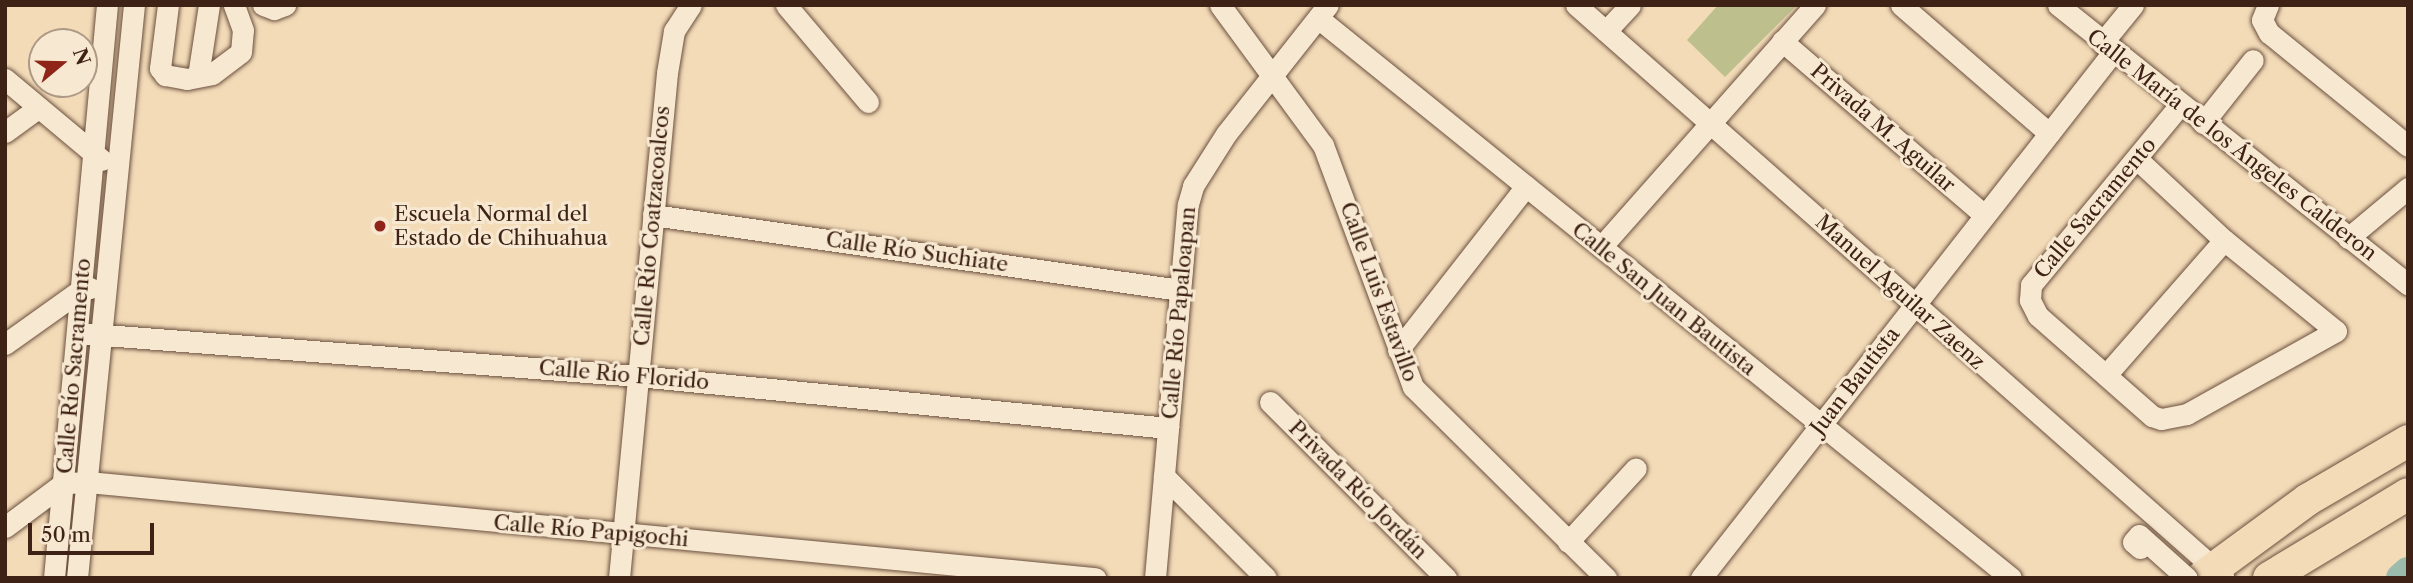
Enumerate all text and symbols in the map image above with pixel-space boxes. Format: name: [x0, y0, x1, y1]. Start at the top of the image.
street label: Calle María de los Ángeles Calderon: [2082, 24, 2382, 266]
north arrow: [28, 28, 98, 98]
text: N: [68, 45, 95, 68]
street label: Privada M. Aguilar: [1805, 58, 1961, 198]
street label: Calle Río Coatzacoalcos: [629, 105, 675, 347]
street label: Calle Sacramento: [2029, 132, 2161, 284]
street label: Calle Luis Estavillo: [1335, 199, 1423, 385]
place label: Escuela Normal del Estado de Chihuahua: [394, 201, 607, 251]
street label: Calle Río Papaloapan: [1157, 206, 1201, 420]
street label: Manuel Aguilar Zaenz: [1810, 209, 1990, 375]
street label: Calle San Juan Bautista: [1567, 217, 1761, 381]
marker: Escuela Normal del Estado de Chihuahua: [372, 218, 388, 234]
street label: Calle Río Suchiate: [824, 227, 1010, 277]
street label: Calle Río Sacramento: [52, 257, 96, 475]
street label: Juan Bautista: [1805, 322, 1905, 440]
street label: Calle Río Florido: [538, 355, 710, 395]
street label: Privada Río Jordán: [1283, 415, 1433, 565]
scale bar: [32, 510, 158, 554]
street label: Calle Río Papigochi: [492, 510, 690, 552]
text: 50 m: [41, 522, 91, 547]

